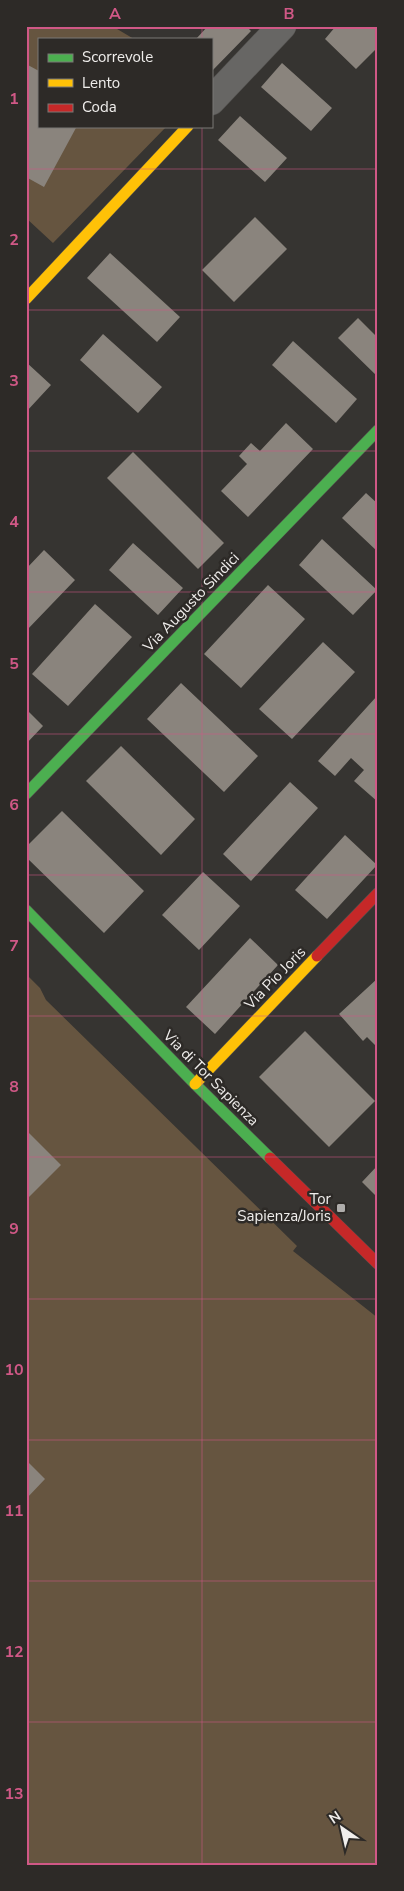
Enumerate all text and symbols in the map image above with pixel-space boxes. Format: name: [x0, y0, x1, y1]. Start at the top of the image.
text: A: [109, 3, 121, 25]
text: B: [283, 3, 295, 25]
legend: [38, 38, 212, 128]
text: Scorrevole: [82, 47, 153, 67]
text: Lento: [82, 73, 120, 93]
text: 1: [9, 88, 19, 110]
text: Coda: [82, 97, 117, 117]
text: 2: [9, 229, 19, 251]
text: 3: [9, 370, 19, 392]
text: 4: [9, 511, 19, 533]
street label: Via Augusto Sindici: [138, 548, 244, 657]
text: 5: [9, 653, 19, 675]
text: 6: [9, 794, 19, 816]
text: 7: [9, 935, 19, 957]
street label: Via Pio Joris: [239, 942, 310, 1014]
street label: Via di Tor Sapienza: [158, 1025, 263, 1130]
text: 8: [9, 1076, 19, 1098]
place label: Tor Sapienza/Joris: [237, 1189, 332, 1226]
marker: Tor Sapienza/Joris: [335, 1202, 347, 1214]
text: 9: [9, 1218, 19, 1240]
text: 10: [4, 1359, 24, 1381]
text: 11: [4, 1500, 24, 1522]
text: 12: [4, 1641, 24, 1663]
text: 13: [4, 1783, 24, 1805]
north arrow: [316, 1804, 366, 1854]
text: N: [325, 1807, 345, 1828]

